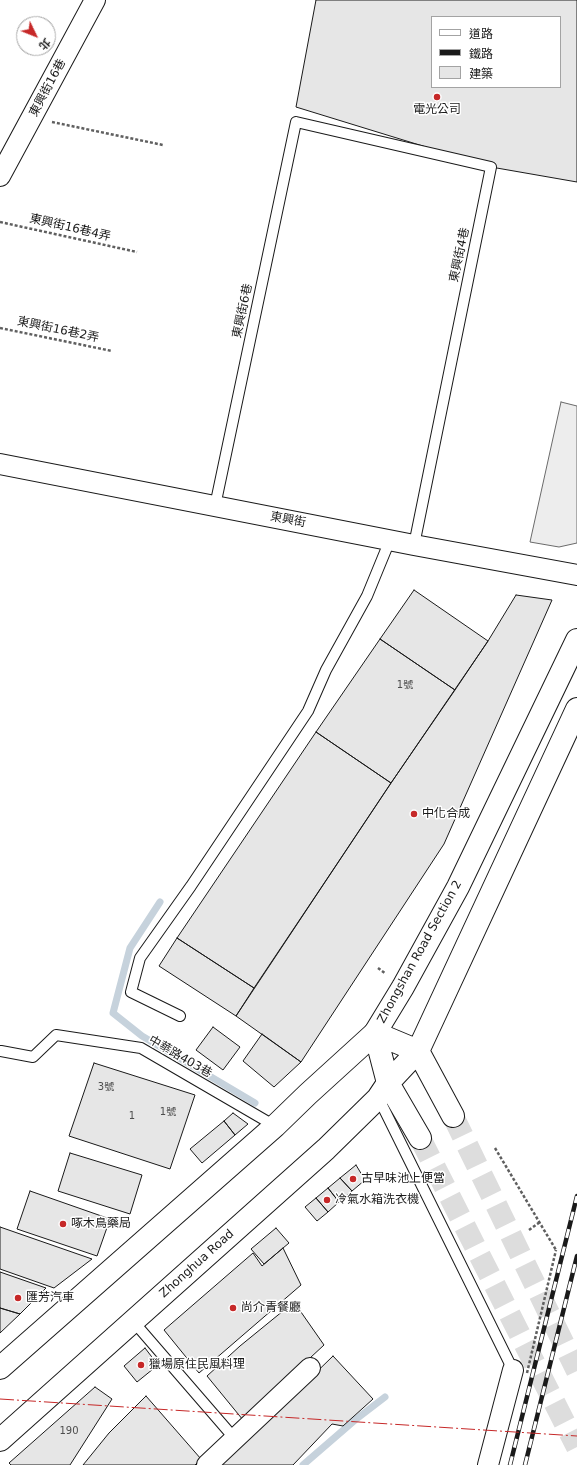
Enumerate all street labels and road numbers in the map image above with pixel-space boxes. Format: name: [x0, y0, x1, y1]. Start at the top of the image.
street label: 東興街16巷: [27, 57, 69, 119]
street label: 東興街16巷4弄: [28, 212, 112, 244]
street label: 東興街4巷: [447, 226, 473, 284]
street label: 東興街6巷: [230, 282, 256, 340]
street label: 東興街16巷2弄: [16, 314, 100, 346]
street label: 東興街: [269, 509, 307, 531]
street label: Zhongshan Road Section 2: [375, 878, 465, 1026]
street label: 中華路403巷: [146, 1033, 214, 1081]
street label: Zhonghua Road: [157, 1227, 237, 1301]

